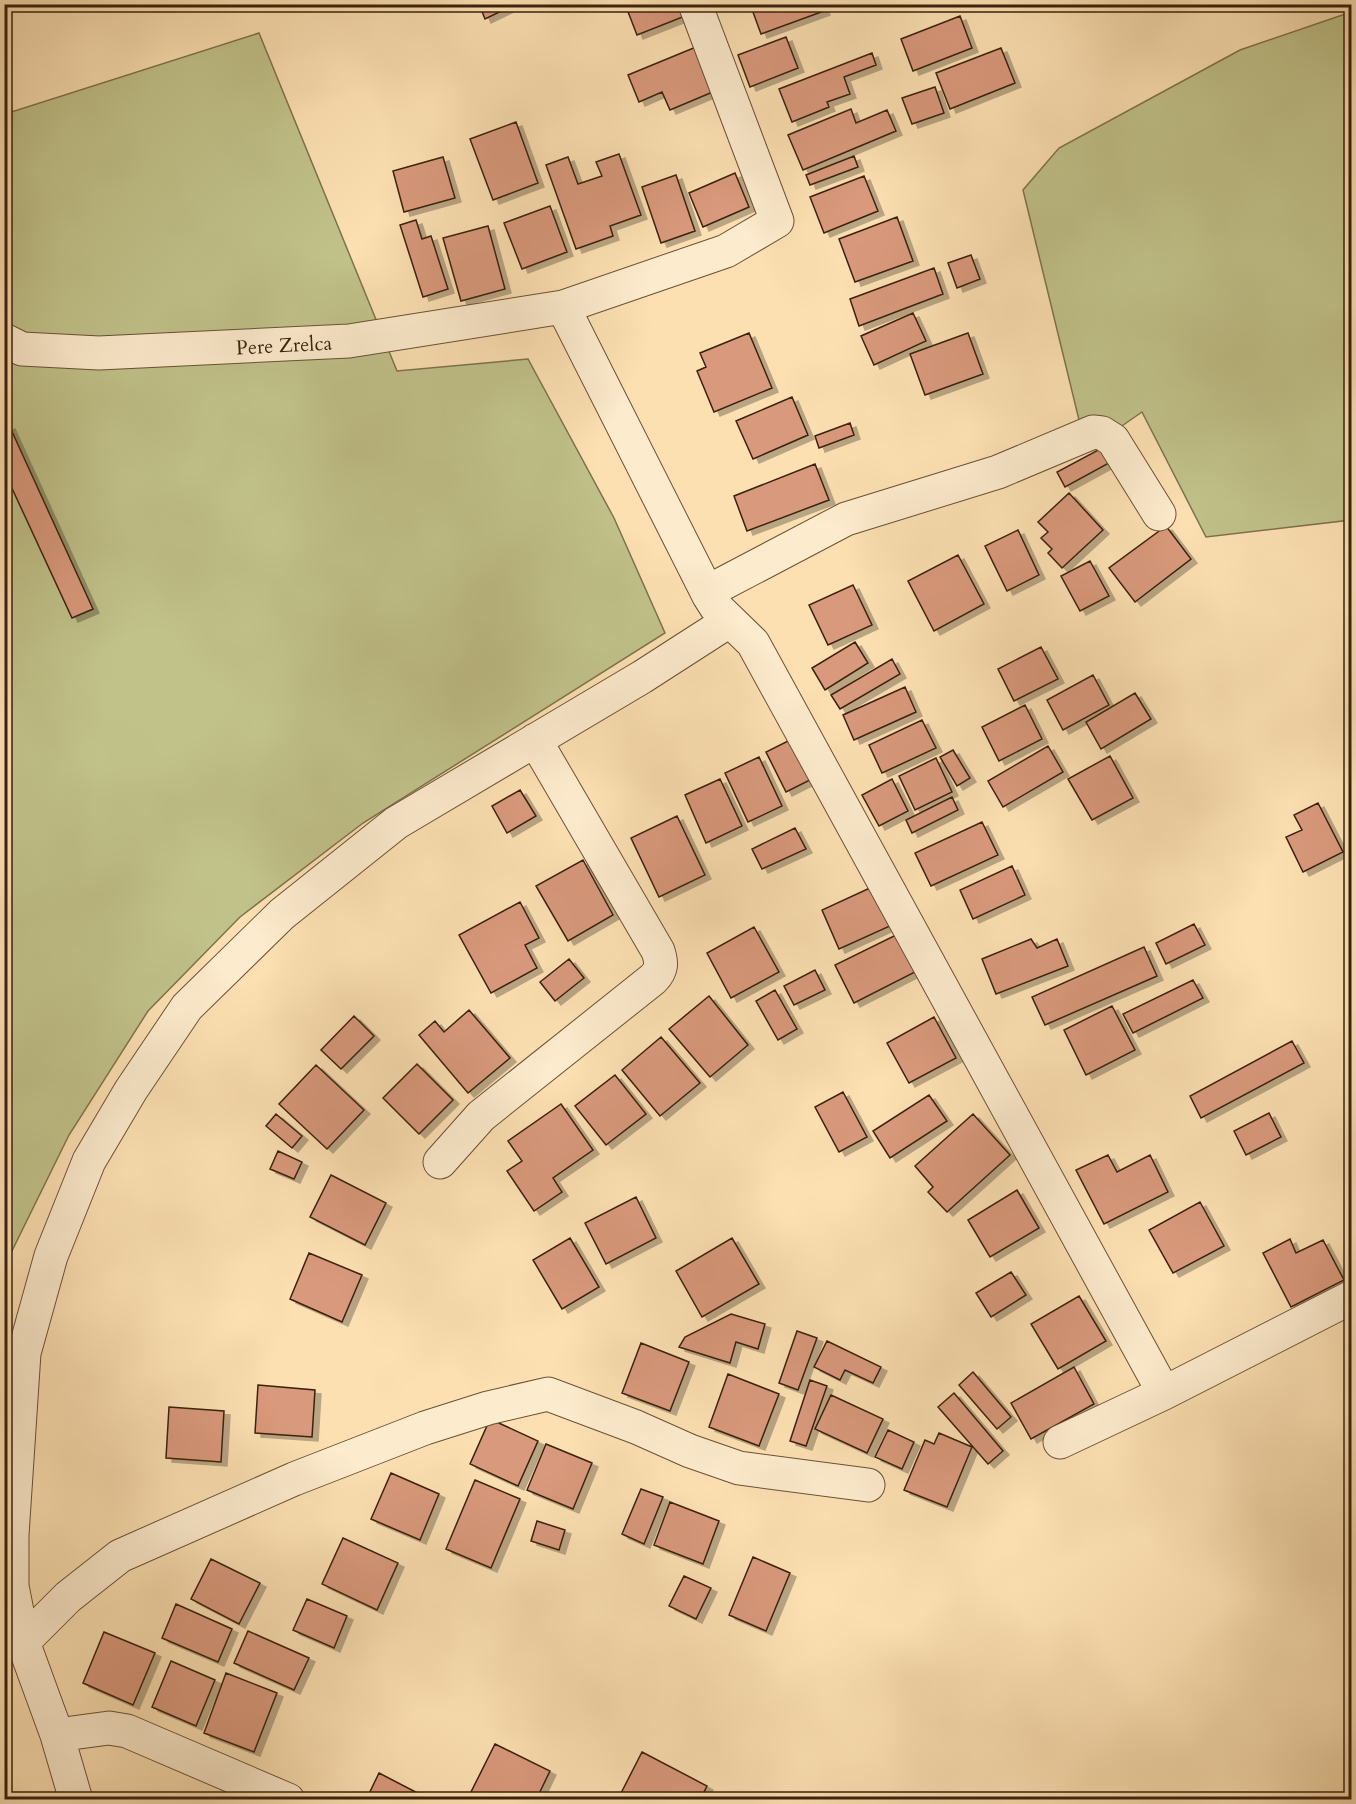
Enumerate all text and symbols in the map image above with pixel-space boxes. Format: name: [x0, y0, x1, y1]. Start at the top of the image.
street label: Pere Zrelca: [235, 329, 333, 361]

